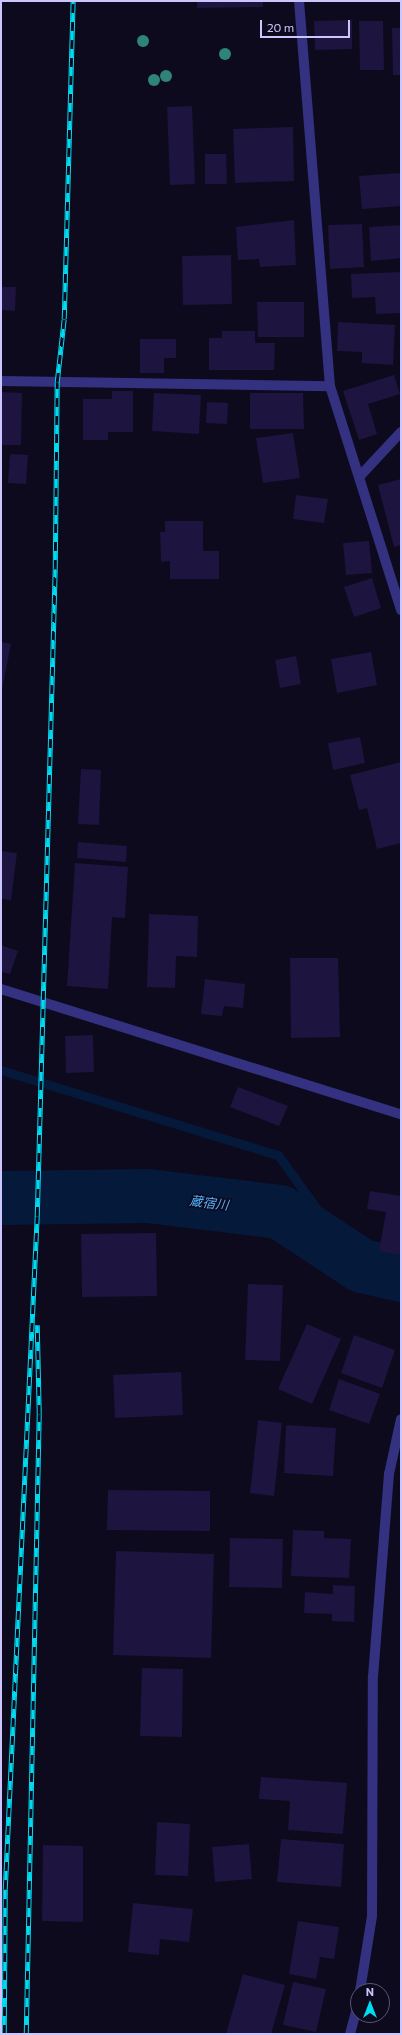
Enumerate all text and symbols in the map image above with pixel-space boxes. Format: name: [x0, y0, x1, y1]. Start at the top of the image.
scale bar: [262, 12, 352, 38]
text: 20 m: [267, 20, 294, 34]
water label: 蔵宿川: [189, 1193, 229, 1213]
north arrow: [350, 1983, 390, 2023]
text: N: [366, 1985, 374, 1998]

